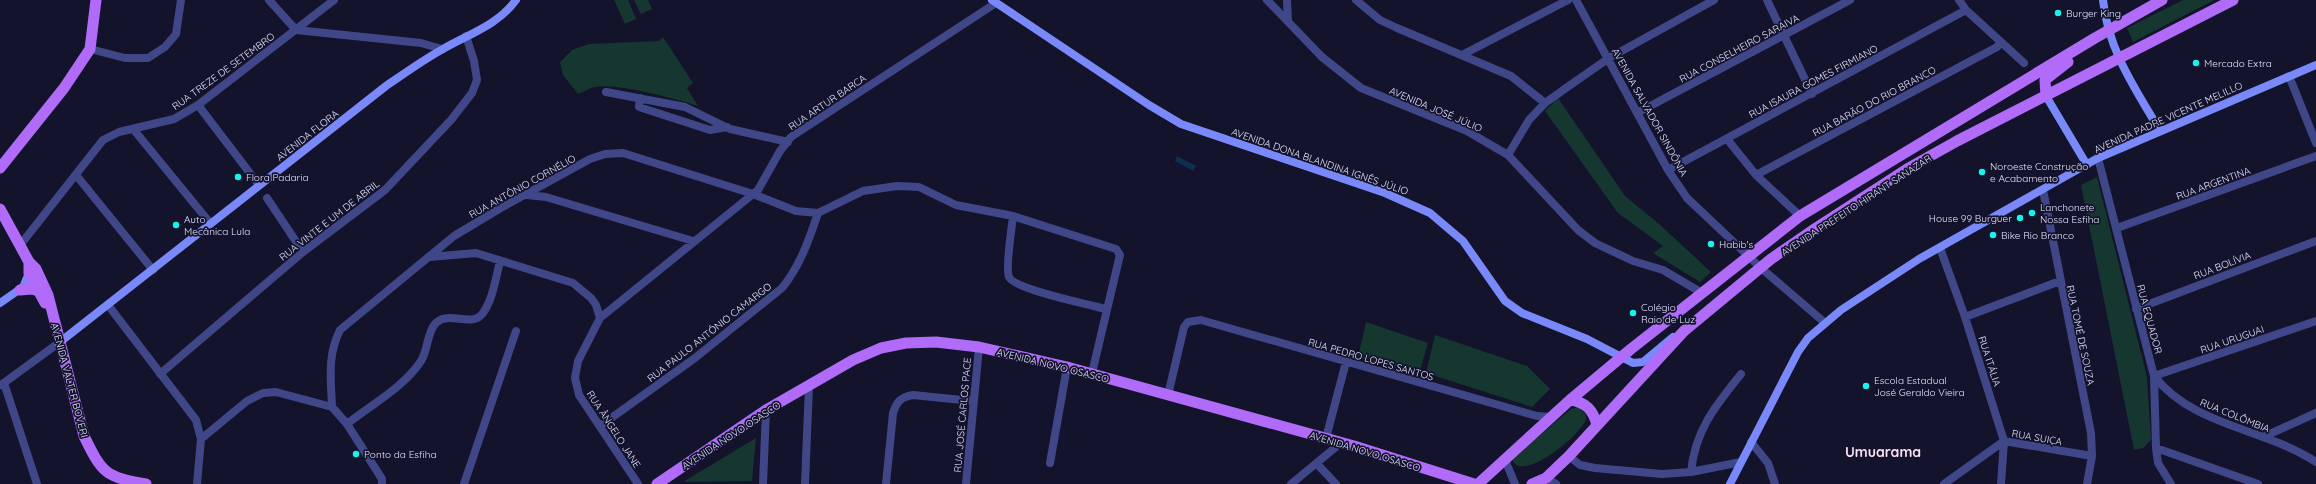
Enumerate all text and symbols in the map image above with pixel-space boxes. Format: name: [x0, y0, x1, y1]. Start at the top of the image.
place label: Burger King: [2066, 7, 2121, 20]
marker: Burger King: [2053, 8, 2063, 18]
street label: RUA CONSELHEIRO SARAIVA: [1677, 11, 1802, 86]
street label: RUA TREZE DE SETEMBRO: [169, 30, 277, 113]
street label: RUA ISAURA GOMES FIRMIANO: [1746, 42, 1880, 121]
street label: AVENIDA SALVADOR SINDÔNIA: [1609, 46, 1691, 179]
place label: Mercado Extra: [2204, 57, 2272, 70]
marker: Mercado Extra: [2191, 58, 2201, 68]
street label: RUA BARÃO DO RIO BRANCO: [1810, 63, 1938, 140]
street label: RUA ARTUR BARCA: [786, 71, 869, 133]
street label: AVENIDA PADRE VICENTE MELILLO: [2092, 79, 2245, 156]
street label: AVENIDA JOSÉ JÚLIO: [1387, 84, 1485, 135]
street label: AVENIDA FLORA: [273, 107, 342, 164]
street label: AVENIDA DONA BLANDINA IGNÊS JÚLIO: [1230, 125, 1410, 198]
street label: RUA ANTÔNIO CORNÉLIO: [467, 152, 578, 221]
street label: AVENIDA PREFEITO HIRANT SANAZAR: [1779, 152, 1934, 259]
place label: Noroeste Construção e Acabamento: [1990, 160, 2088, 185]
street label: RUA ARGENTINA: [2174, 164, 2253, 203]
marker: Noroeste Construção e Acabamento: [1977, 167, 1987, 177]
place label: Flora Padaria: [246, 171, 309, 184]
marker: Flora Padaria: [233, 172, 243, 182]
street label: RUA VINTE E UM DE ABRIL: [277, 177, 382, 264]
place label: Lanchonete Nossa Esfiha: [2040, 201, 2099, 226]
marker: Lanchonete Nossa Esfiha: [2027, 208, 2037, 218]
place label: House 99 Burguer: [1929, 212, 2012, 225]
place label: Auto Mecânica Lula: [184, 213, 250, 238]
marker: House 99 Burguer: [2015, 213, 2025, 223]
marker: Auto Mecânica Lula: [171, 220, 181, 230]
place label: Bike Rio Branco: [2001, 229, 2074, 242]
marker: Bike Rio Branco: [1988, 230, 1998, 240]
place label: Habib's: [1719, 238, 1753, 251]
marker: Habib's: [1706, 239, 1716, 249]
street label: RUA BOLÍVIA: [2192, 248, 2253, 282]
street label: RUA PAULO ANTÔNIO CAMARGO: [645, 280, 774, 385]
street label: RUA EQUADOR: [2134, 283, 2165, 356]
street label: RUA TOMÉ DE SOUZA: [2064, 284, 2098, 387]
place label: Colégio Raio de Luz: [1641, 301, 1695, 326]
marker: Colégio Raio de Luz: [1628, 308, 1638, 318]
street label: AVENIDA VALTER BOVERI: [48, 321, 91, 439]
street label: RUA URUGUAI: [2198, 322, 2266, 356]
street label: RUA ITÁLIA: [1975, 334, 2004, 388]
street label: RUA PEDRO LOPES SANTOS: [1307, 335, 1436, 384]
street label: AVENIDA NOVO OSASCO: [995, 345, 1111, 386]
street label: RUA JOSÉ CARLOS PACE: [951, 357, 974, 473]
place label: Escola Estadual José Geraldo Vieira: [1874, 374, 1965, 399]
marker: Escola Estadual José Geraldo Vieira: [1861, 381, 1871, 391]
street label: RUA ÂNGELO JANE: [584, 388, 644, 471]
street label: RUA COLÔMBIA: [2198, 396, 2272, 436]
street label: AVENIDA NOVO OSASCO: [679, 398, 783, 472]
street label: RUA SUIÇA: [2011, 427, 2064, 448]
street label: AVENIDA NOVO OSASCO: [1308, 428, 1422, 475]
district label: Umuarama: [1845, 443, 1921, 461]
place label: Ponto da Esfiha: [364, 448, 436, 461]
marker: Ponto da Esfiha: [351, 449, 361, 459]

